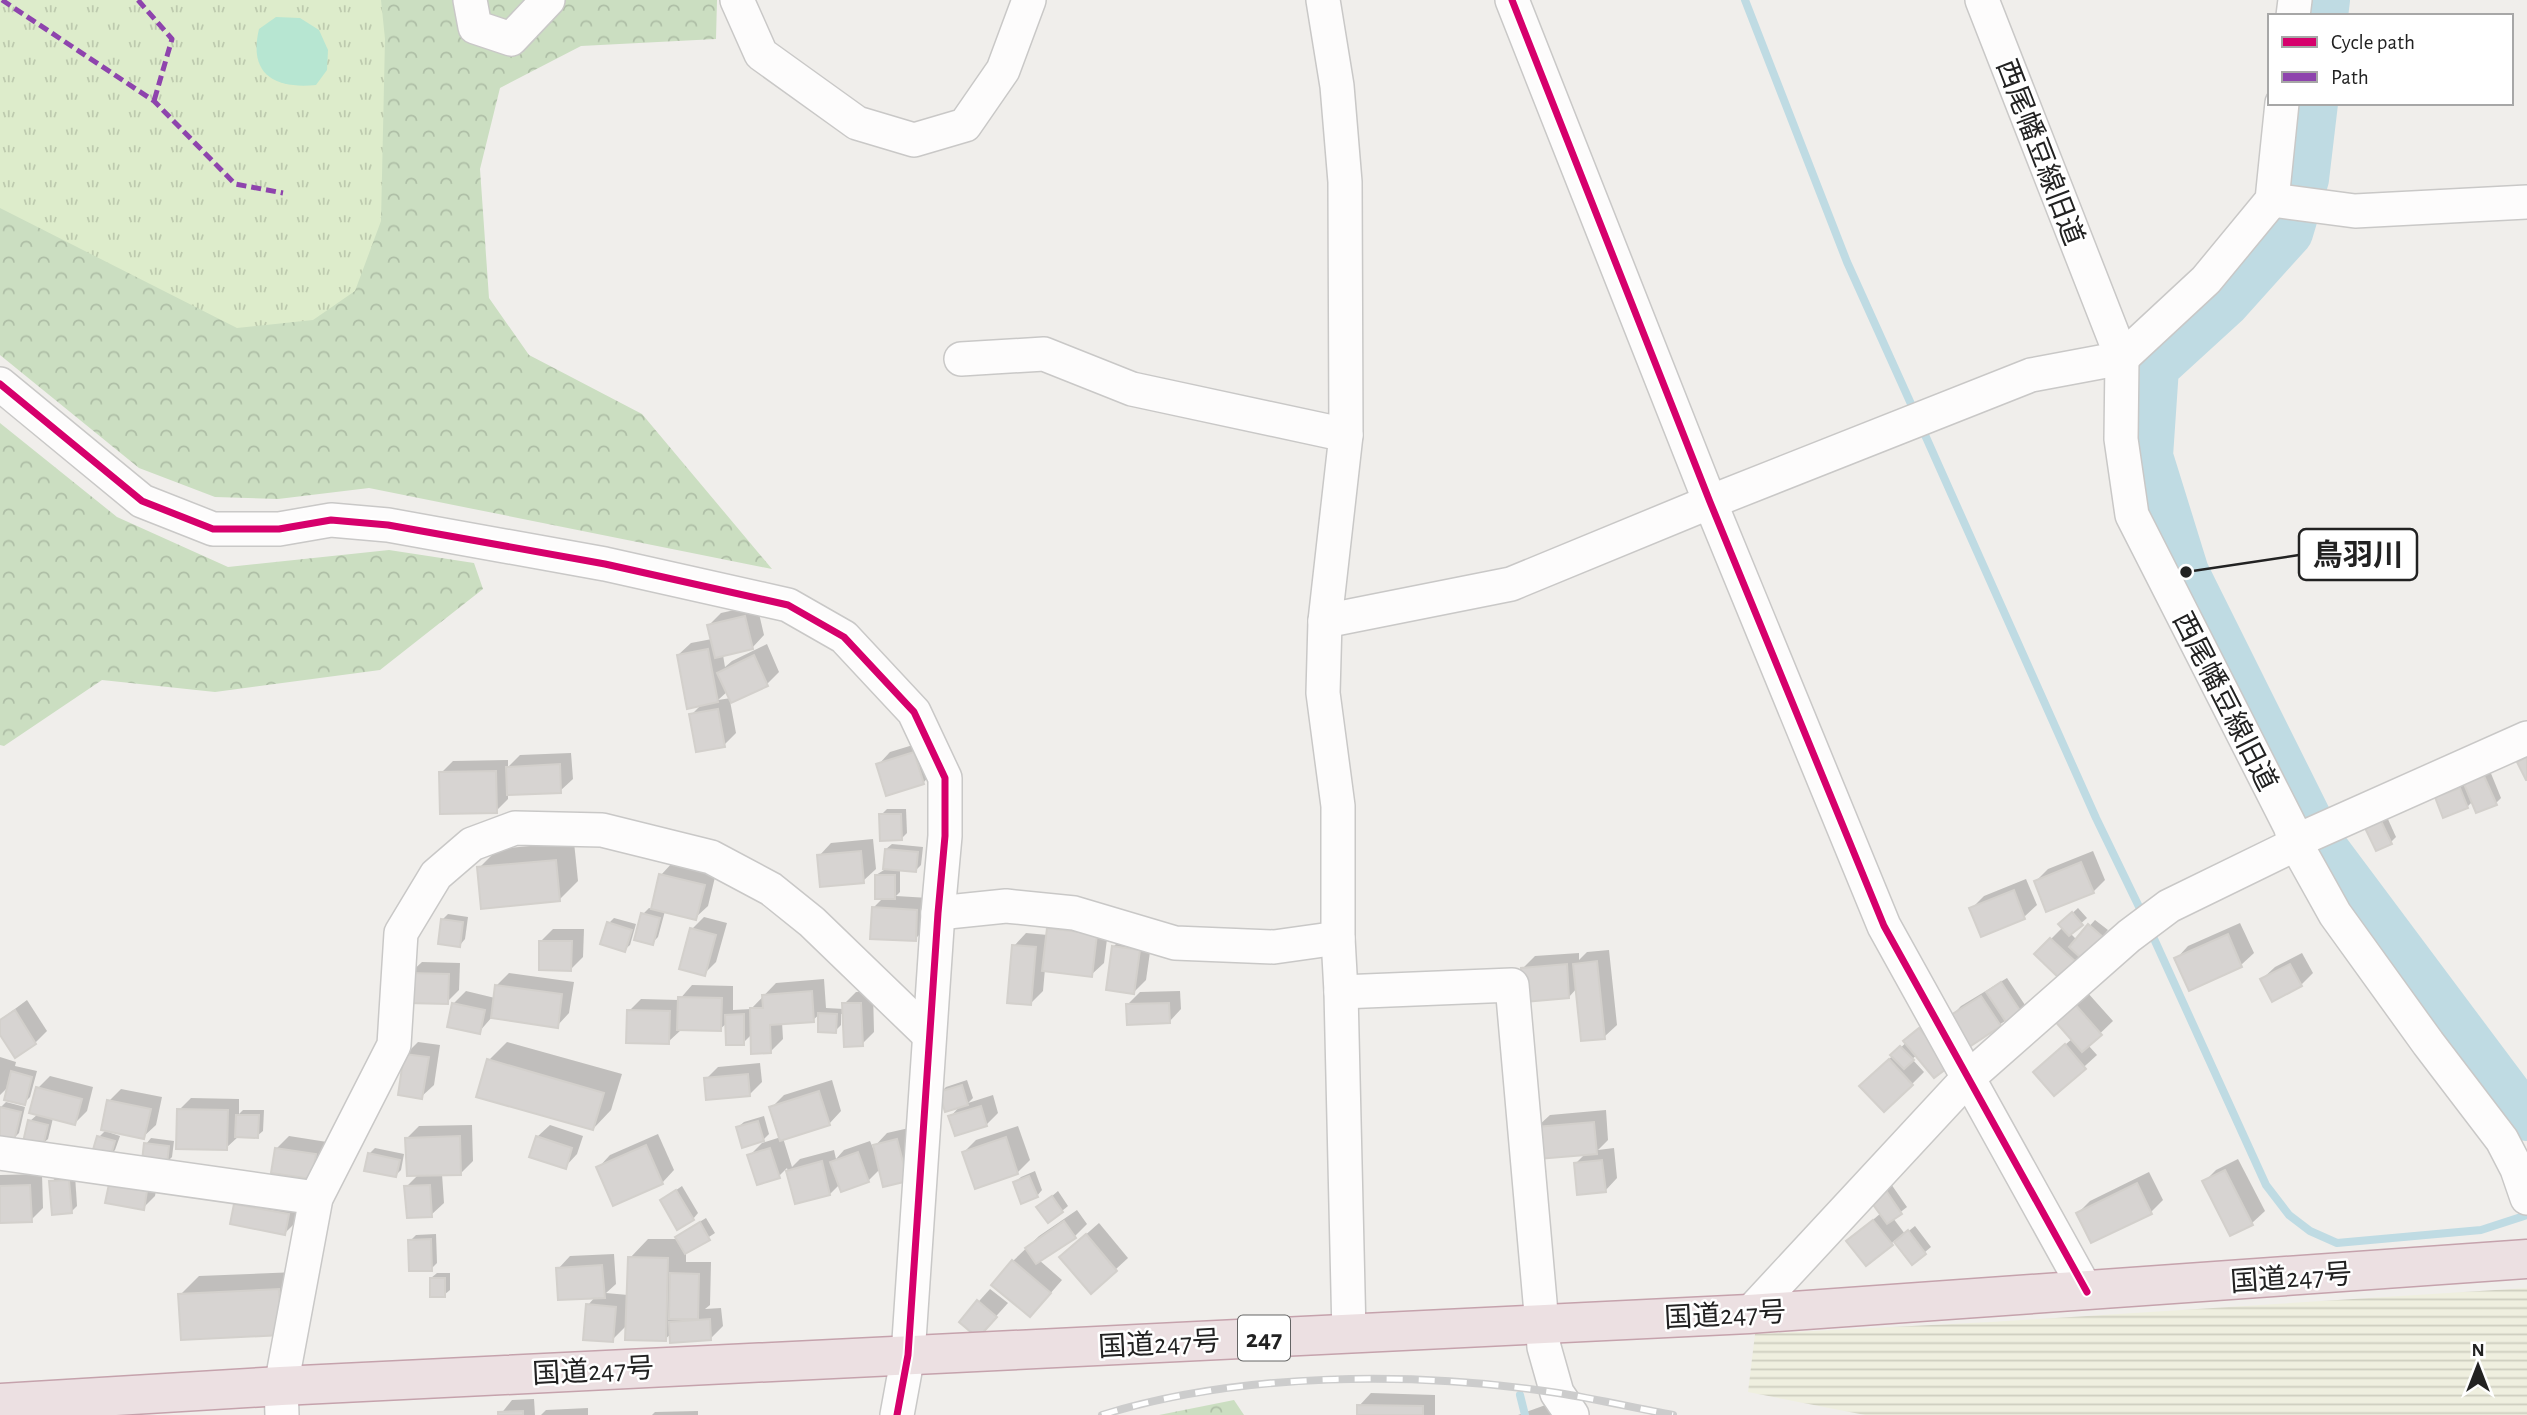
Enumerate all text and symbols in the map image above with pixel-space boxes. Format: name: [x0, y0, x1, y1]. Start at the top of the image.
legend: [2268, 14, 2513, 105]
text: Cycle path: [2331, 32, 2415, 53]
street label: 西尾幡豆線旧道: [1991, 55, 2089, 249]
text: Path: [2331, 67, 2369, 88]
callout: 鳥羽川: [2299, 529, 2417, 580]
text: 鳥羽川: [2313, 539, 2403, 571]
street label: 西尾幡豆線旧道: [2167, 607, 2283, 796]
street label: 国道247号: [2229, 1259, 2353, 1297]
street label: 国道247号: [1663, 1297, 1787, 1333]
road number: 247: [1238, 1316, 1290, 1360]
street label: 国道247号: [1097, 1326, 1221, 1362]
north arrow: [2443, 1331, 2513, 1401]
text: N: [2471, 1341, 2485, 1360]
street label: 国道247号: [531, 1353, 655, 1389]

